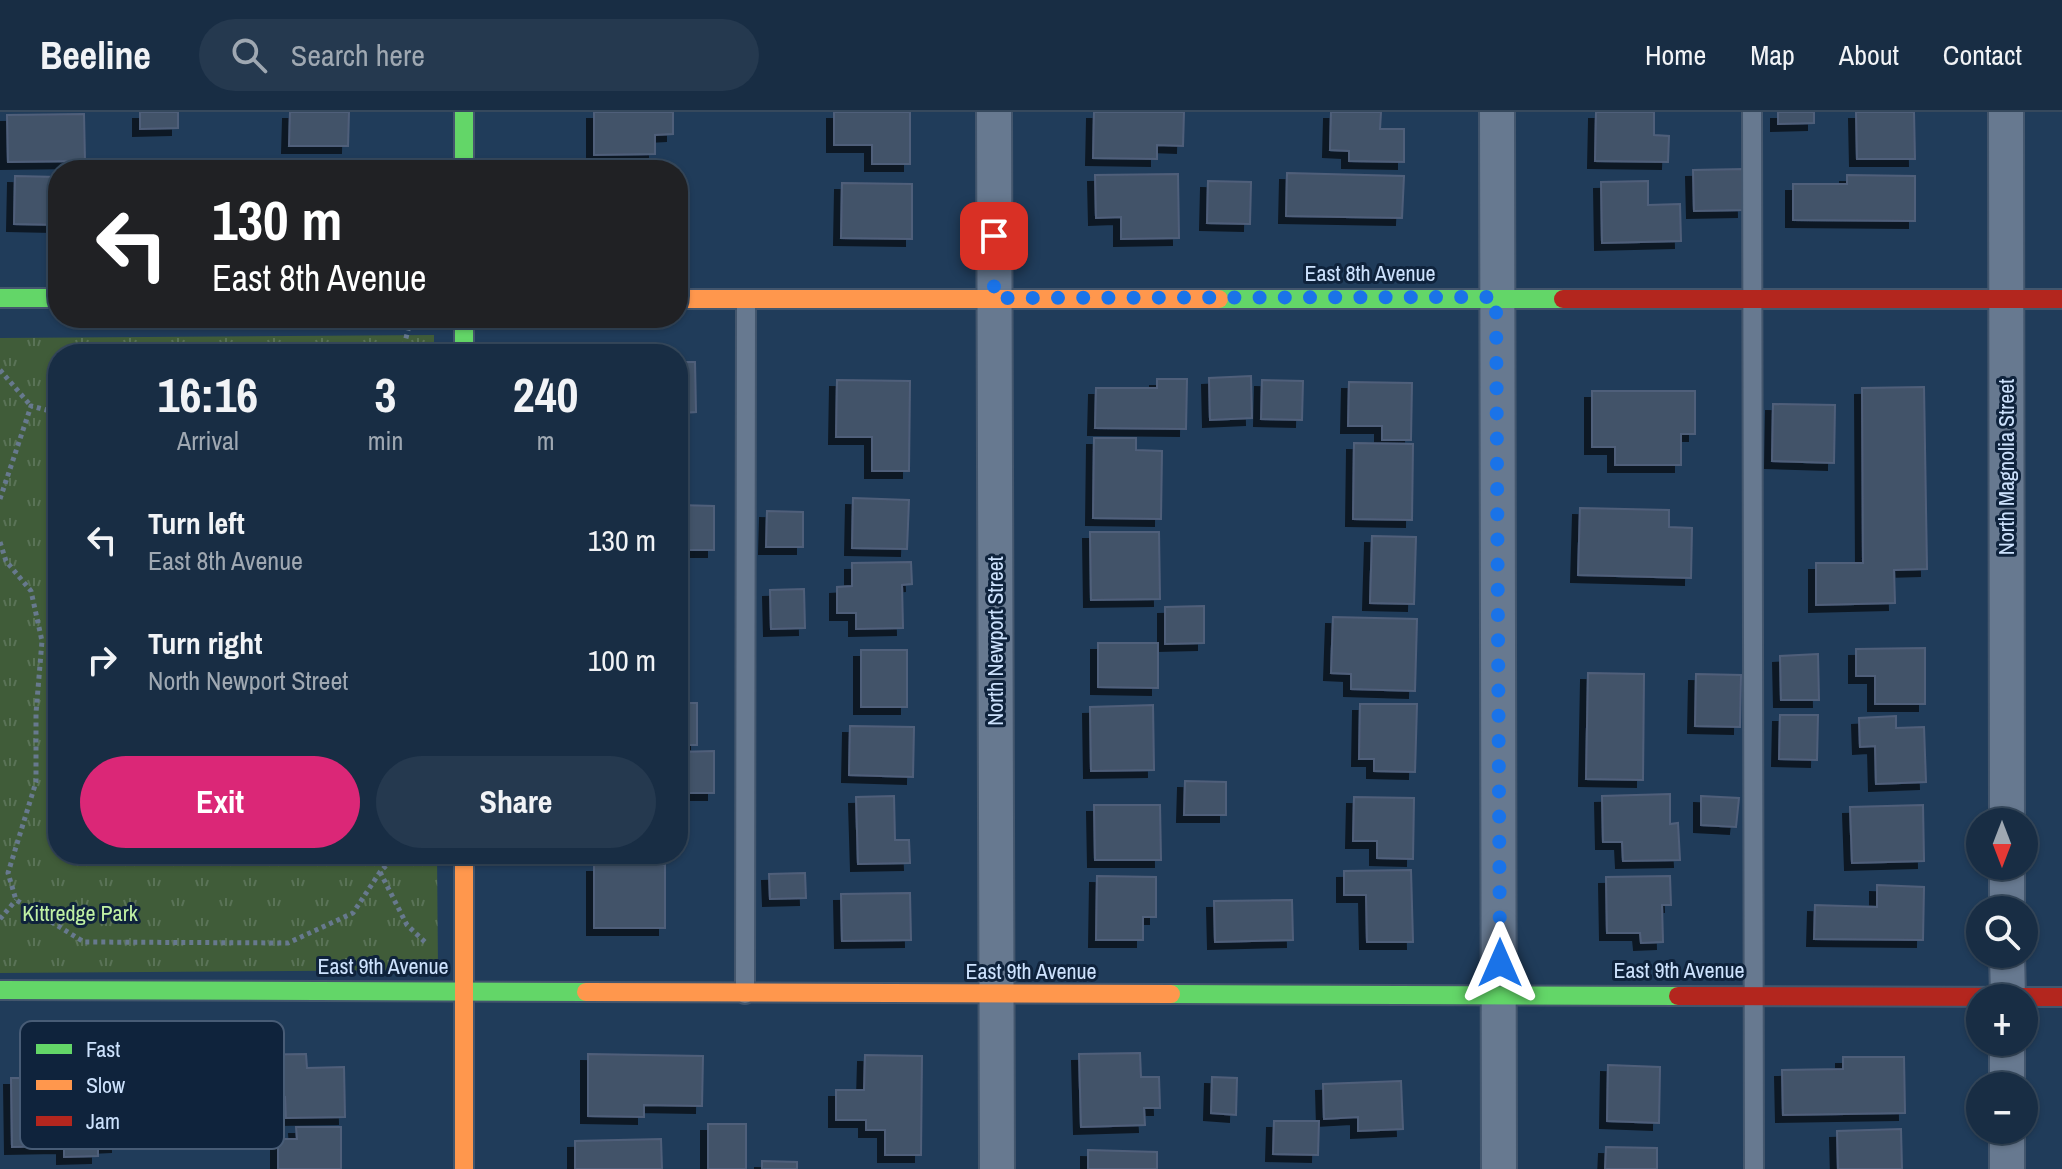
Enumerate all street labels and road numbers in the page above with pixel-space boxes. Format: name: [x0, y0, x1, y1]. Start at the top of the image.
street label: East 8th Avenue: [1304, 258, 1436, 288]
street label: North Magnolia Street: [1991, 379, 2021, 555]
street label: North Newport Street: [980, 556, 1010, 726]
street label: East 9th Avenue: [317, 951, 449, 981]
street label: East 9th Avenue: [1613, 955, 1745, 985]
street label: East 9th Avenue: [965, 956, 1097, 986]

